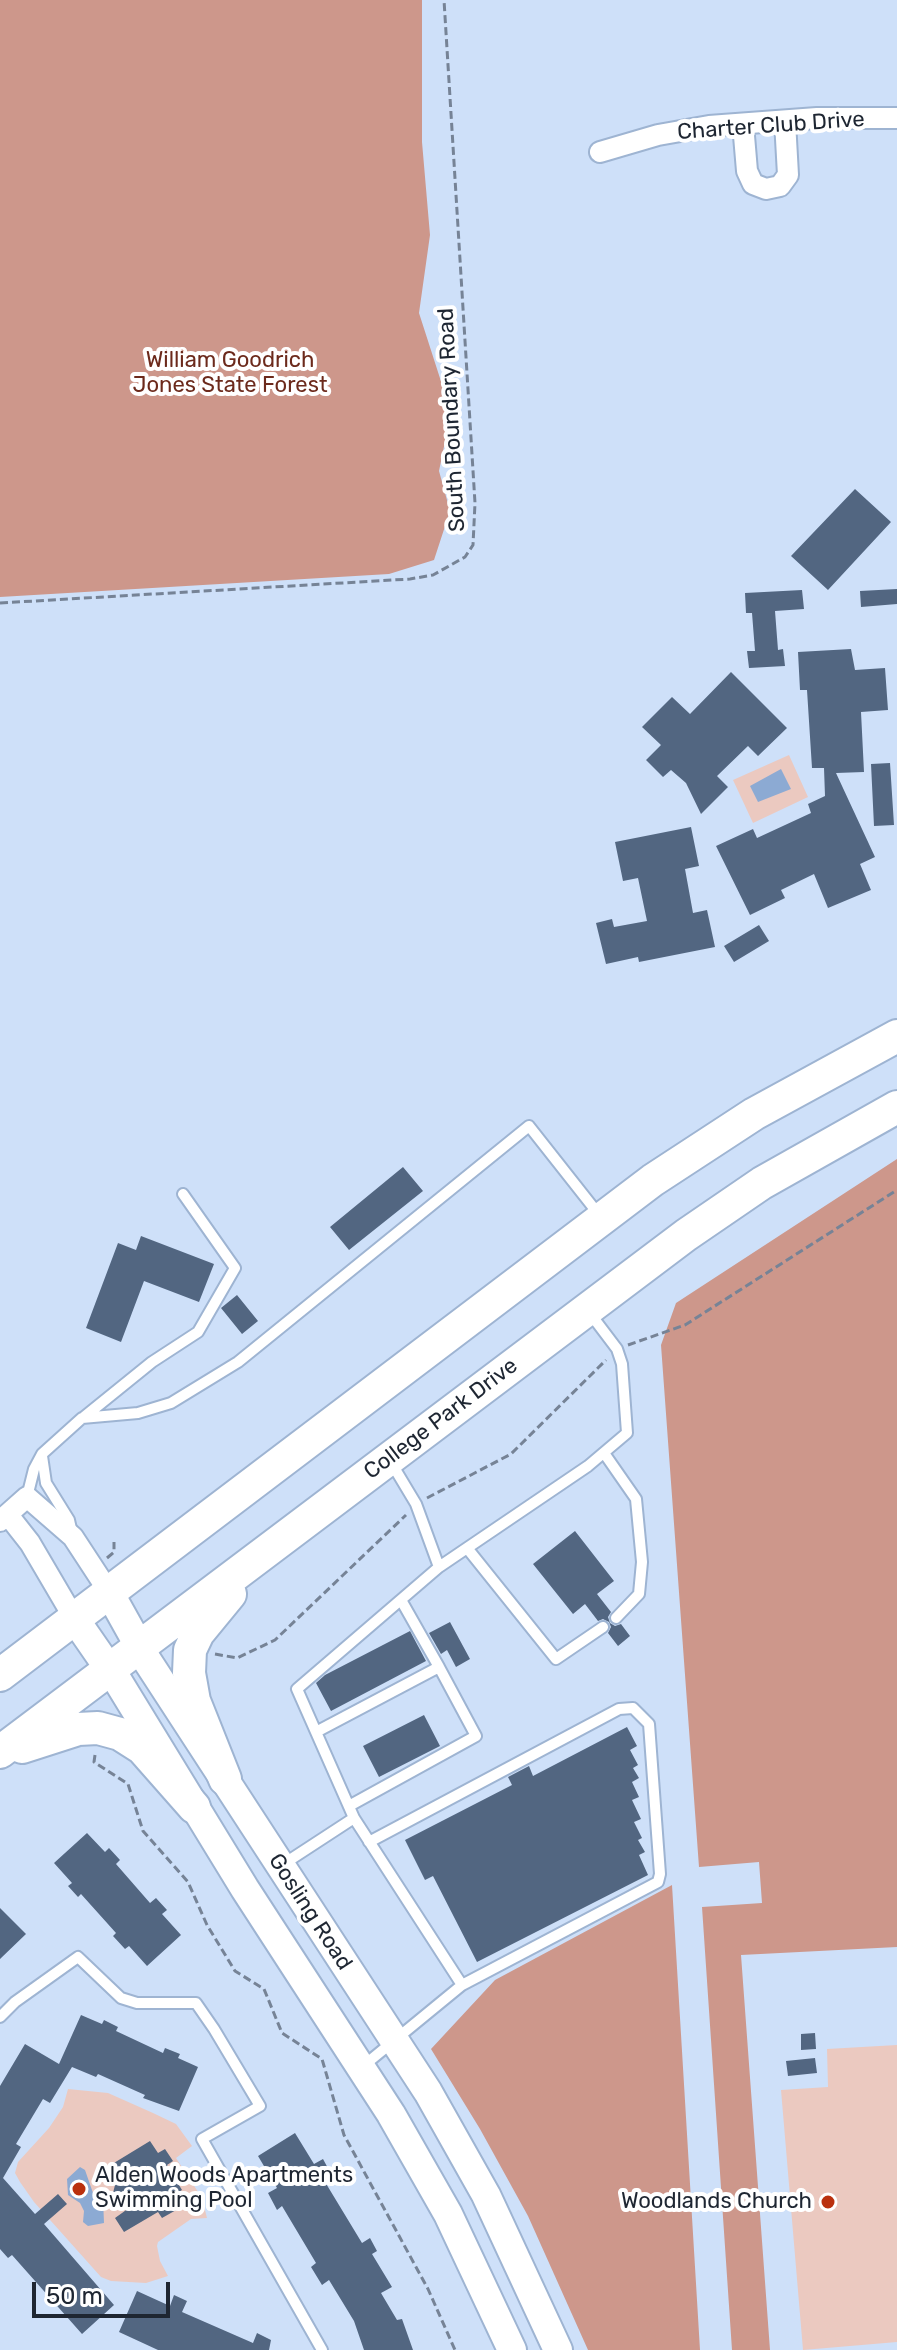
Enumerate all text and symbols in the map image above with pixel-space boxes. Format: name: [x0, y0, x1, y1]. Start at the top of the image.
street label: Charter Club Drive: [676, 106, 866, 146]
street label: South Boundary Road: [433, 307, 471, 533]
park label: William Goodrich Jones State Forest: [133, 348, 327, 400]
street label: College Park Drive: [359, 1353, 523, 1485]
street label: Gosling Road: [263, 1849, 357, 1975]
place label: Alden Woods Apartments Swimming Pool: [95, 2163, 353, 2214]
marker: Alden Woods Apartments Swimming Pool: [70, 2180, 88, 2198]
place label: Woodlands Church: [621, 2189, 812, 2215]
marker: Woodlands Church: [819, 2193, 837, 2211]
scale bar: [36, 2266, 174, 2316]
text: 50 m: [46, 2282, 103, 2310]

